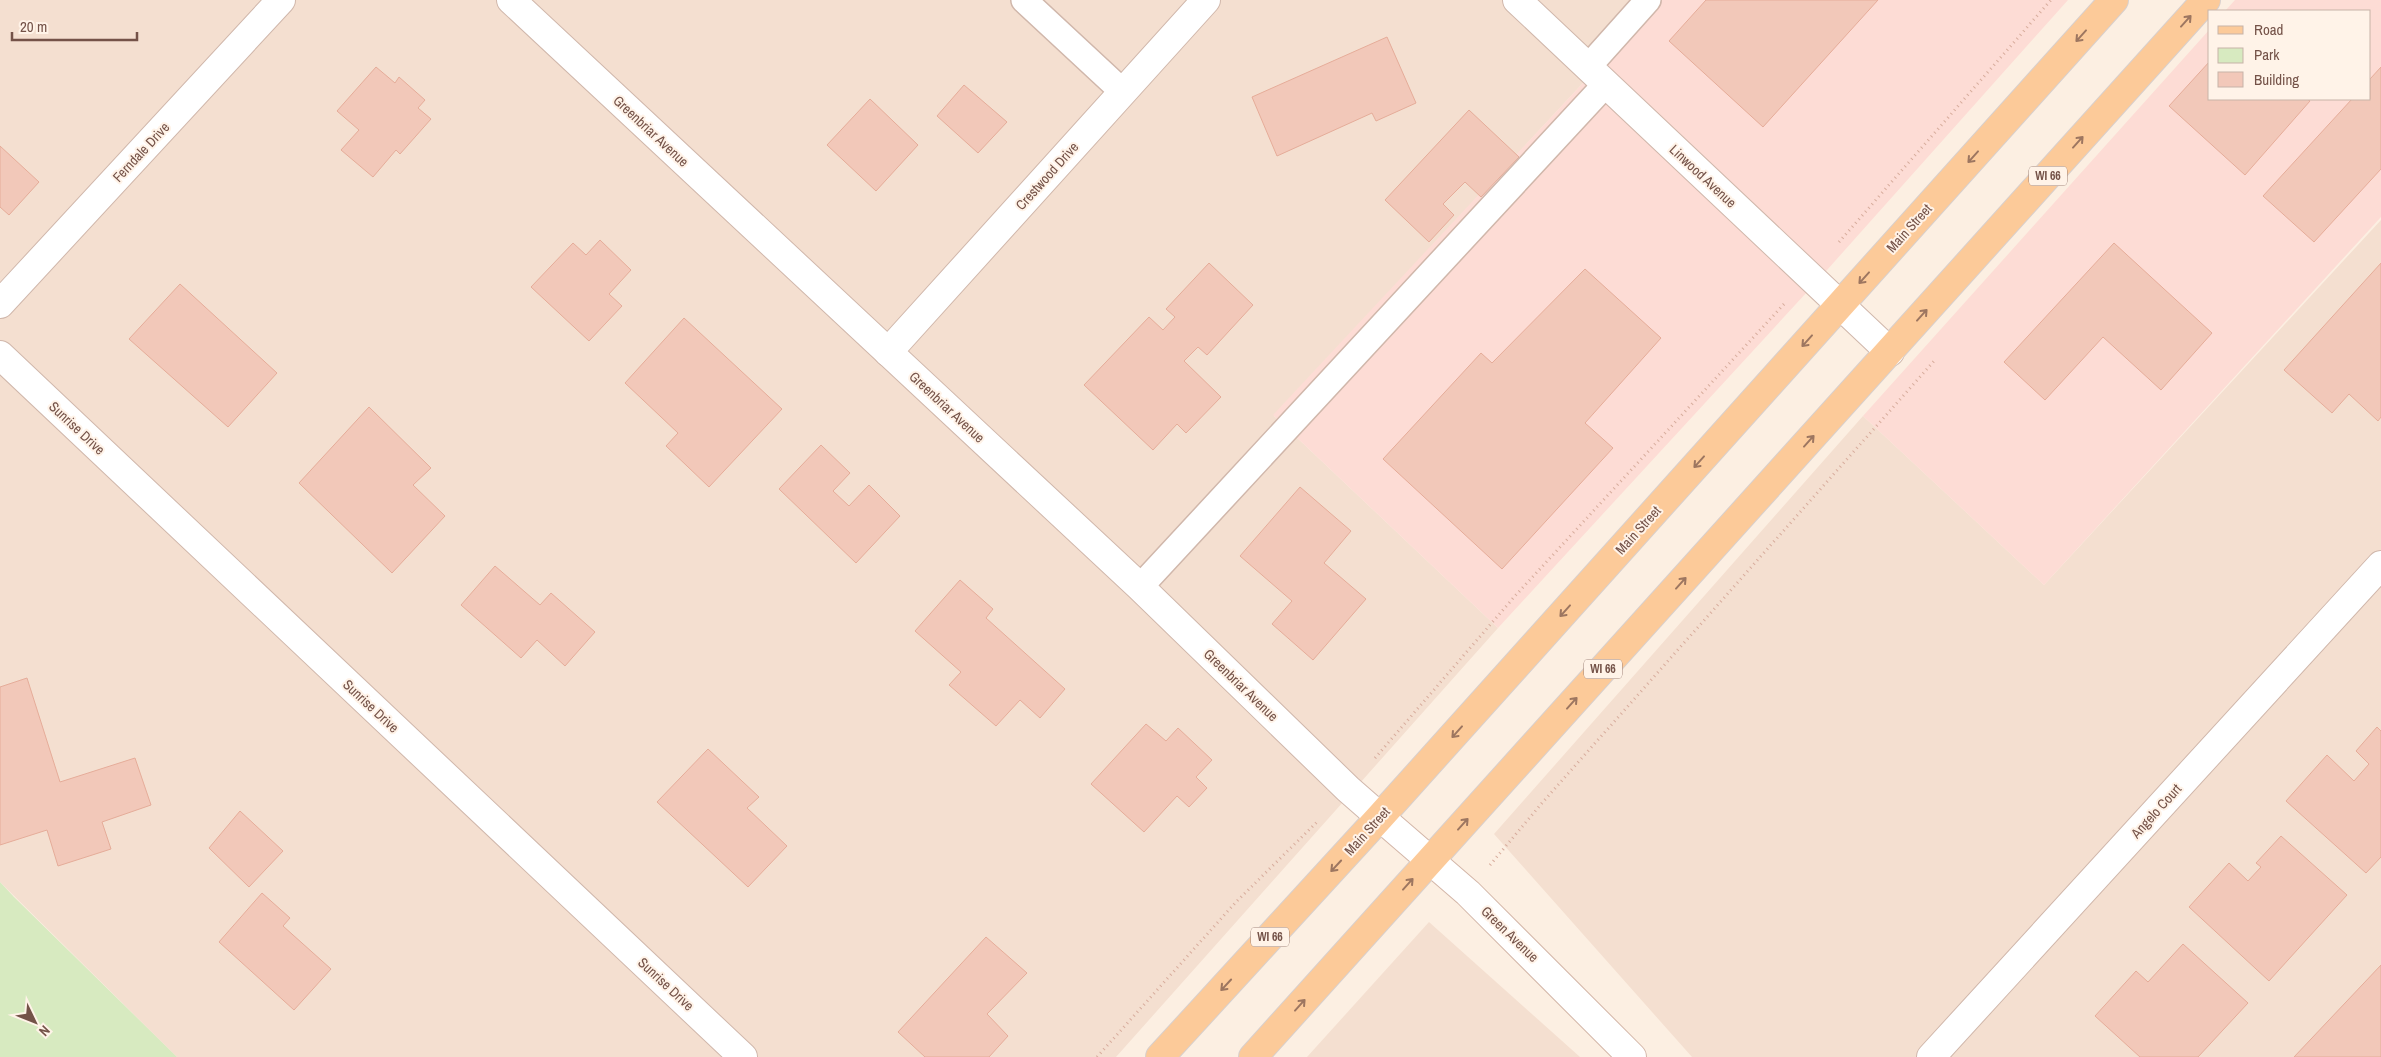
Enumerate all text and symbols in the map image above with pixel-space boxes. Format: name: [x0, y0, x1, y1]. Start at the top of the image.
scale bar: [12, 10, 138, 42]
legend: [2208, 10, 2371, 100]
one-way arrow: [2181, 15, 2192, 28]
text: 20 m: [20, 16, 47, 37]
text: Road: [2254, 19, 2283, 40]
one-way arrow: [2076, 30, 2087, 43]
text: Park: [2254, 44, 2280, 65]
text: Building: [2254, 69, 2299, 90]
street label: Greenbriar Avenue: [609, 91, 693, 171]
street label: Ferndale Drive: [109, 118, 173, 186]
one-way arrow: [2072, 136, 2084, 149]
street label: Crestwood Drive: [1012, 138, 1082, 214]
street label: Linwood Avenue: [1666, 141, 1740, 211]
one-way arrow: [1967, 151, 1979, 164]
road number: WI 66: [2029, 167, 2067, 186]
street label: Main Street: [1882, 200, 1936, 256]
one-way arrow: [1858, 271, 1870, 284]
one-way arrow: [1917, 309, 1928, 322]
one-way arrow: [1801, 335, 1813, 348]
street label: Greenbriar Avenue: [905, 367, 989, 447]
street label: Sunrise Drive: [45, 397, 109, 459]
one-way arrow: [1803, 435, 1815, 448]
one-way arrow: [1693, 456, 1705, 469]
street label: Main Street: [1611, 502, 1665, 558]
one-way arrow: [1675, 576, 1687, 589]
one-way arrow: [1560, 604, 1571, 617]
street label: Greenbriar Avenue: [1200, 645, 1282, 725]
road number: WI 66: [1584, 660, 1622, 679]
street label: Sunrise Drive: [339, 675, 403, 737]
one-way arrow: [1566, 697, 1578, 710]
one-way arrow: [1451, 725, 1463, 738]
street label: Angelo Court: [2126, 780, 2185, 843]
street label: Main Street: [1340, 803, 1394, 859]
one-way arrow: [1457, 817, 1469, 830]
one-way arrow: [1330, 859, 1342, 872]
one-way arrow: [1403, 878, 1414, 891]
street label: Green Avenue: [1477, 902, 1543, 966]
road number: WI 66: [1251, 928, 1289, 946]
street label: Sunrise Drive: [634, 953, 698, 1015]
one-way arrow: [1220, 979, 1232, 992]
north arrow: [10, 997, 60, 1047]
one-way arrow: [1294, 998, 1305, 1011]
text: N: [35, 1022, 54, 1040]

